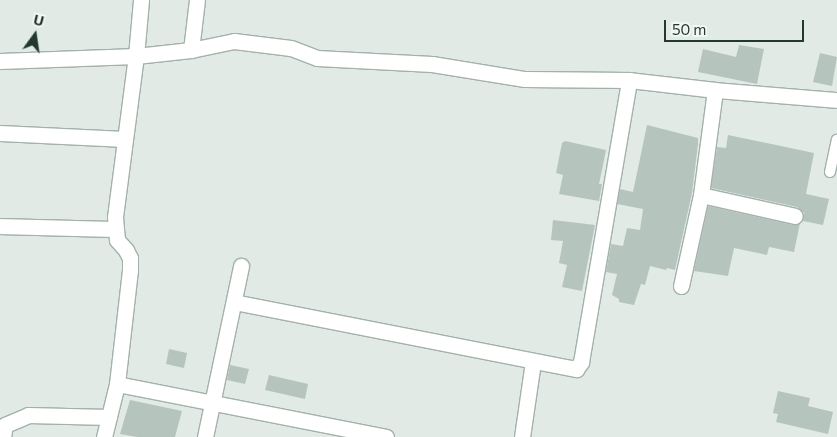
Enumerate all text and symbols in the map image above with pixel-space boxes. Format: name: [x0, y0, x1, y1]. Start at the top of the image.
north arrow: [10, 10, 60, 60]
text: U: [32, 10, 46, 29]
scale bar: [667, 10, 807, 42]
text: 50 m: [672, 20, 706, 38]

